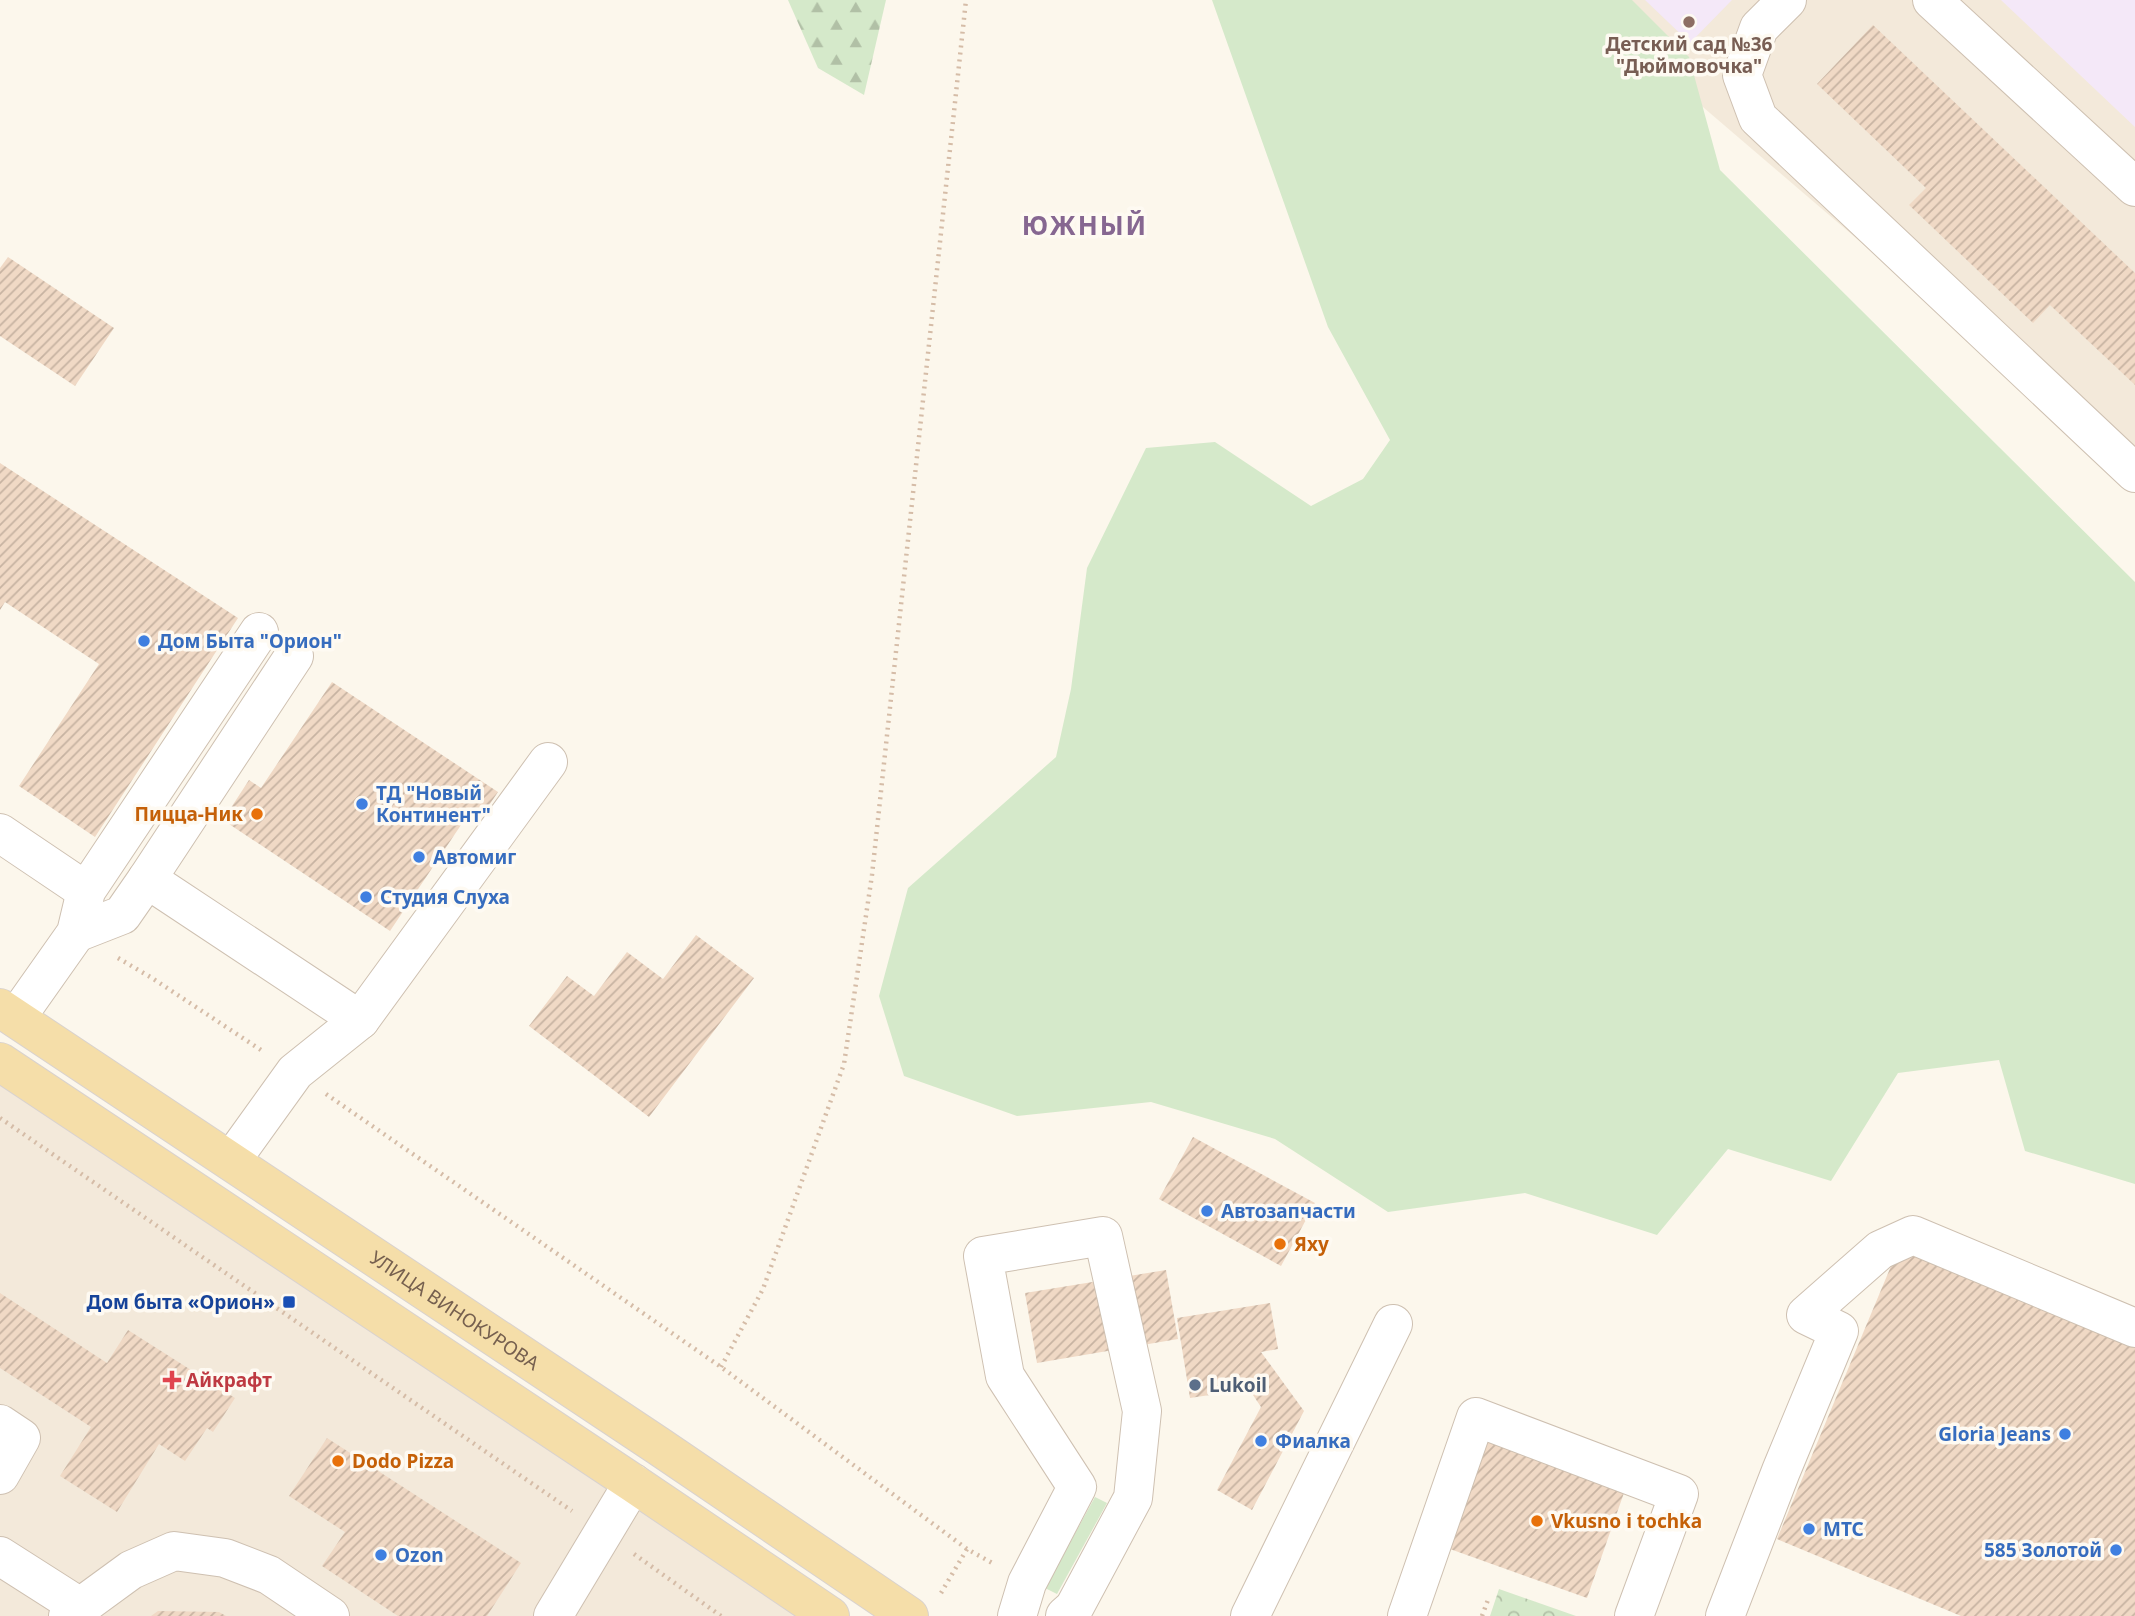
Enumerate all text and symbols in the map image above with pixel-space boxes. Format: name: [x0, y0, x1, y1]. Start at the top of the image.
marker: Детский сад №36 "Дюймовочка": [1681, 14, 1697, 30]
place label: Детский сад №36 "Дюймовочка": [1606, 31, 1773, 79]
district label: ЮЖНЫЙ: [1022, 207, 1148, 243]
place label: Дом Быта "Орион": [158, 628, 342, 654]
marker: Дом Быта "Орион": [136, 633, 152, 649]
place label: ТД "Новый Континент": [376, 780, 491, 828]
marker: ТД "Новый Континент": [354, 796, 370, 812]
place label: Пицца-Ник: [134, 801, 243, 827]
marker: Пицца-Ник: [249, 806, 265, 822]
place label: Автомиг: [433, 844, 516, 870]
marker: Автомиг: [411, 849, 427, 865]
place label: Студия Слуха: [380, 884, 510, 910]
marker: Студия Слуха: [358, 889, 374, 905]
place label: Автозапчасти: [1221, 1198, 1356, 1224]
marker: Автозапчасти: [1199, 1203, 1215, 1219]
place label: Яху: [1294, 1231, 1329, 1257]
marker: Яху: [1272, 1236, 1288, 1252]
street label: УЛИЦА ВИНОКУРОВА: [365, 1245, 545, 1377]
place label: Дом быта «Орион»: [86, 1289, 275, 1315]
marker: Дом быта «Орион»: [281, 1294, 297, 1310]
place label: Айкрафт: [186, 1367, 272, 1393]
marker: Айкрафт: [164, 1372, 180, 1388]
place label: Lukoil: [1209, 1372, 1267, 1398]
marker: Lukoil: [1187, 1377, 1203, 1393]
place label: Gloria Jeans: [1938, 1421, 2051, 1447]
marker: Gloria Jeans: [2057, 1426, 2073, 1442]
place label: Фиалка: [1275, 1428, 1351, 1454]
marker: Фиалка: [1253, 1433, 1269, 1449]
place label: Dodo Pizza: [352, 1448, 454, 1474]
marker: Dodo Pizza: [330, 1453, 346, 1469]
place label: Vkusno i tochka: [1551, 1508, 1702, 1534]
marker: Vkusno i tochka: [1529, 1513, 1545, 1529]
place label: МТС: [1823, 1516, 1864, 1542]
marker: МТС: [1801, 1521, 1817, 1537]
place label: 585 Золотой: [1984, 1537, 2102, 1563]
place label: Ozon: [395, 1542, 444, 1568]
marker: 585 Золотой: [2108, 1542, 2124, 1558]
marker: Ozon: [373, 1547, 389, 1563]

